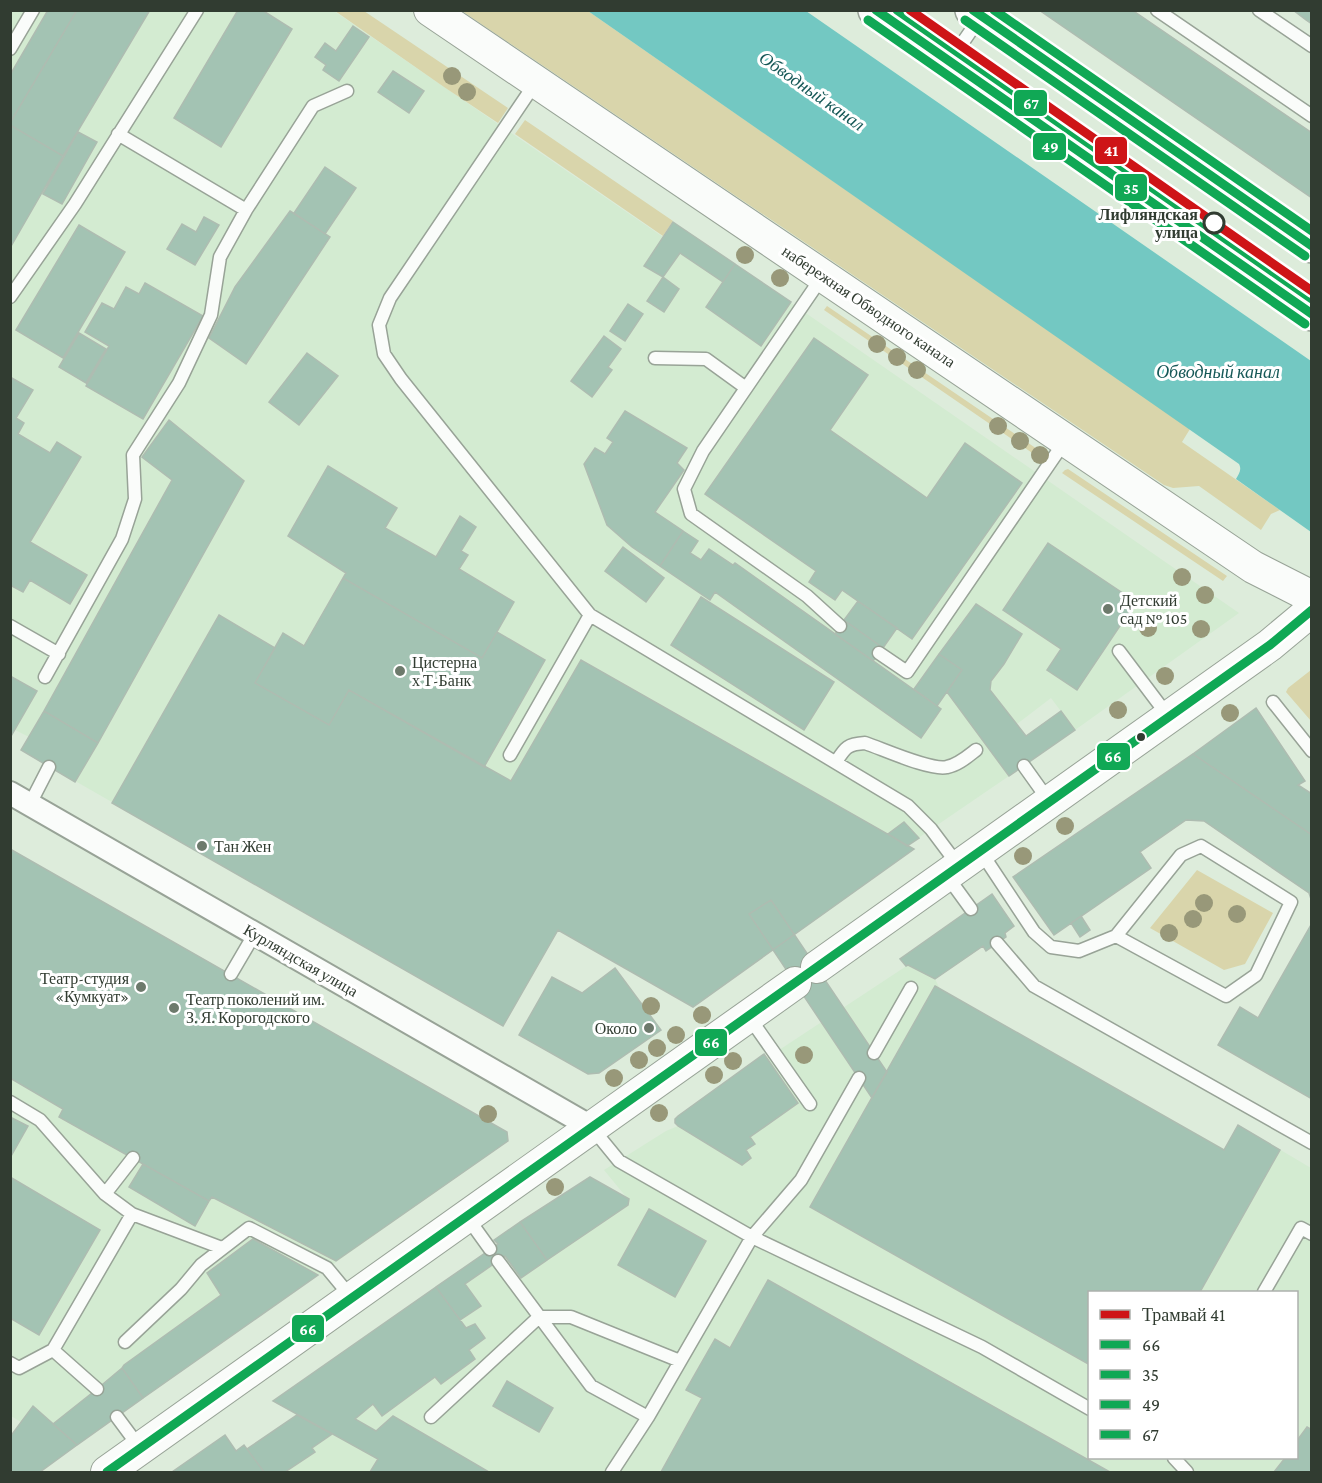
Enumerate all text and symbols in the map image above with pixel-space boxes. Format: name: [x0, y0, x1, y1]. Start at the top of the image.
water label: Обводный канал: [756, 47, 869, 135]
line badge: 67: [1013, 89, 1048, 117]
text: 67: [1023, 95, 1039, 112]
line badge: 49: [1032, 132, 1067, 161]
line badge: 41: [1094, 136, 1128, 165]
text: 49: [1041, 138, 1059, 155]
text: 41: [1104, 142, 1118, 159]
line badge: 35: [1114, 173, 1148, 202]
text: 35: [1123, 180, 1139, 197]
place label: Лифляндская улица: [1099, 206, 1198, 242]
marker: Лифляндская улица: [1203, 212, 1225, 234]
street label: набережная Обводного канала: [778, 242, 958, 372]
water label: Обводный канал: [1156, 362, 1280, 382]
place label: Детский сад № 105: [1120, 592, 1187, 628]
marker: Детский сад № 105: [1101, 602, 1115, 616]
place label: Цистерна х Т-Банк: [412, 654, 477, 689]
marker: Цистерна х Т-Банк: [393, 664, 407, 678]
unlabelled marker: [1135, 731, 1147, 743]
line badge: 66: [1096, 742, 1131, 771]
text: 66: [1104, 748, 1122, 765]
place label: Тан Жен: [214, 838, 272, 855]
marker: Тан Жен: [195, 839, 209, 853]
street label: Курляндская улица: [240, 921, 361, 1001]
place label: Театр-студия «Кумкуат»: [40, 970, 130, 1006]
marker: Театр-студия «Кумкуат»: [134, 980, 148, 994]
place label: Театр поколений им. З. Я. Корогодского: [186, 991, 325, 1027]
marker: Театр поколений им. З. Я. Корогодского: [167, 1001, 181, 1015]
place label: Около: [595, 1020, 637, 1037]
marker: Около: [642, 1021, 656, 1035]
line badge: 66: [694, 1028, 728, 1057]
text: 66: [702, 1034, 720, 1051]
legend: [1088, 1291, 1298, 1459]
text: Трамвай 41: [1142, 1305, 1225, 1325]
line badge: 66: [291, 1314, 325, 1343]
text: 66: [299, 1321, 317, 1338]
text: 66: [1142, 1335, 1160, 1355]
text: 35: [1142, 1365, 1159, 1385]
text: 49: [1142, 1395, 1160, 1415]
text: 67: [1142, 1425, 1159, 1445]

